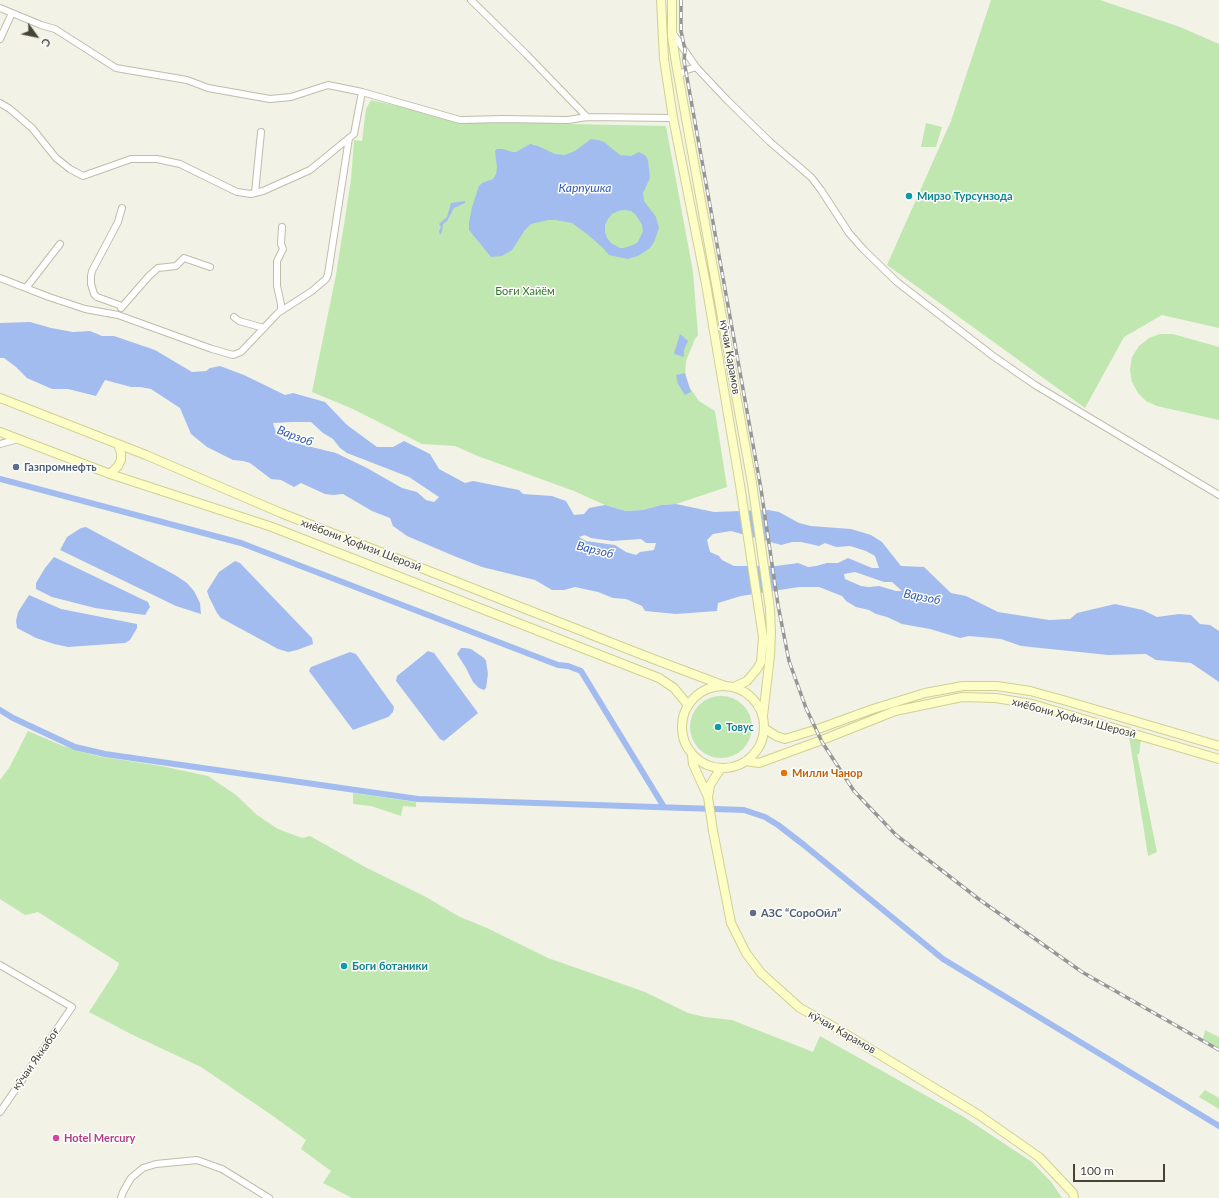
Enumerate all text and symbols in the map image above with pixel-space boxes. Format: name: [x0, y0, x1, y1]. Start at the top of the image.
north arrow: [16, 16, 56, 56]
text: С: [39, 36, 54, 49]
water label: Карпушка: [559, 181, 611, 195]
place label: Мирзо Турсунзода: [917, 189, 1013, 203]
marker: Мирзо Турсунзода: [904, 191, 914, 201]
park label: Боғи Хайём: [495, 284, 555, 298]
street label: кӯчаи Карамов: [717, 319, 743, 395]
water label: Варзоб: [275, 423, 315, 449]
place label: Газпромнефть: [24, 460, 97, 474]
marker: Газпромнефть: [11, 462, 21, 472]
street label: хиёбони Ҳофизи Шерозӣ: [299, 516, 423, 574]
water label: Варзоб: [575, 538, 615, 562]
water label: Варзоб: [902, 586, 942, 608]
street label: хиёбони Ҳофизи Шерозӣ: [1010, 695, 1138, 741]
place label: Товус: [726, 720, 754, 734]
marker: Товус: [713, 722, 723, 732]
place label: Милли Чанор: [792, 766, 863, 780]
marker: Милли Чанор: [779, 768, 789, 778]
place label: АЗС “СороОйл”: [761, 906, 841, 920]
marker: АЗС “СороОйл”: [748, 908, 758, 918]
place label: Боги ботаники: [352, 959, 428, 973]
marker: Боги ботаники: [339, 961, 349, 971]
street label: кӯчаи Карамов: [806, 1007, 878, 1057]
street label: кӯчаи Яккабоғ: [10, 1025, 62, 1093]
place label: Hotel Mercury: [64, 1131, 135, 1145]
marker: Hotel Mercury: [51, 1133, 61, 1143]
scale bar: [1075, 1156, 1167, 1182]
text: 100 m: [1080, 1163, 1114, 1178]

